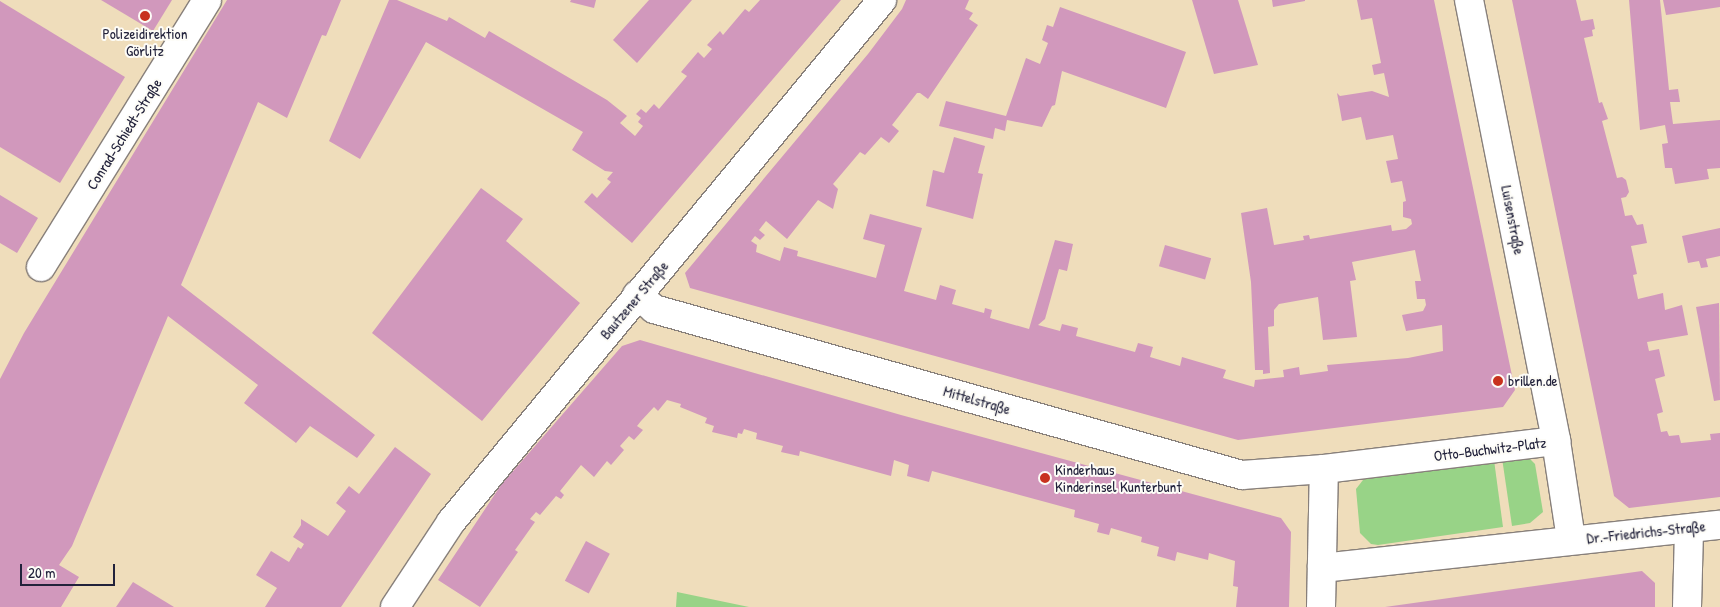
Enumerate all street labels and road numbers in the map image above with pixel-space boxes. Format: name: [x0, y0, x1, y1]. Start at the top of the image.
street label: Conrad-Schiedt-Straße: [83, 75, 165, 193]
street label: Luisenstraße: [1497, 184, 1529, 256]
street label: Bautzener Straße: [596, 257, 672, 343]
street label: Mittelstraße: [941, 382, 1013, 418]
street label: Otto-Buchwitz-Platz: [1433, 433, 1547, 465]
street label: Dr.-Friedrichs-Straße: [1586, 517, 1706, 547]

